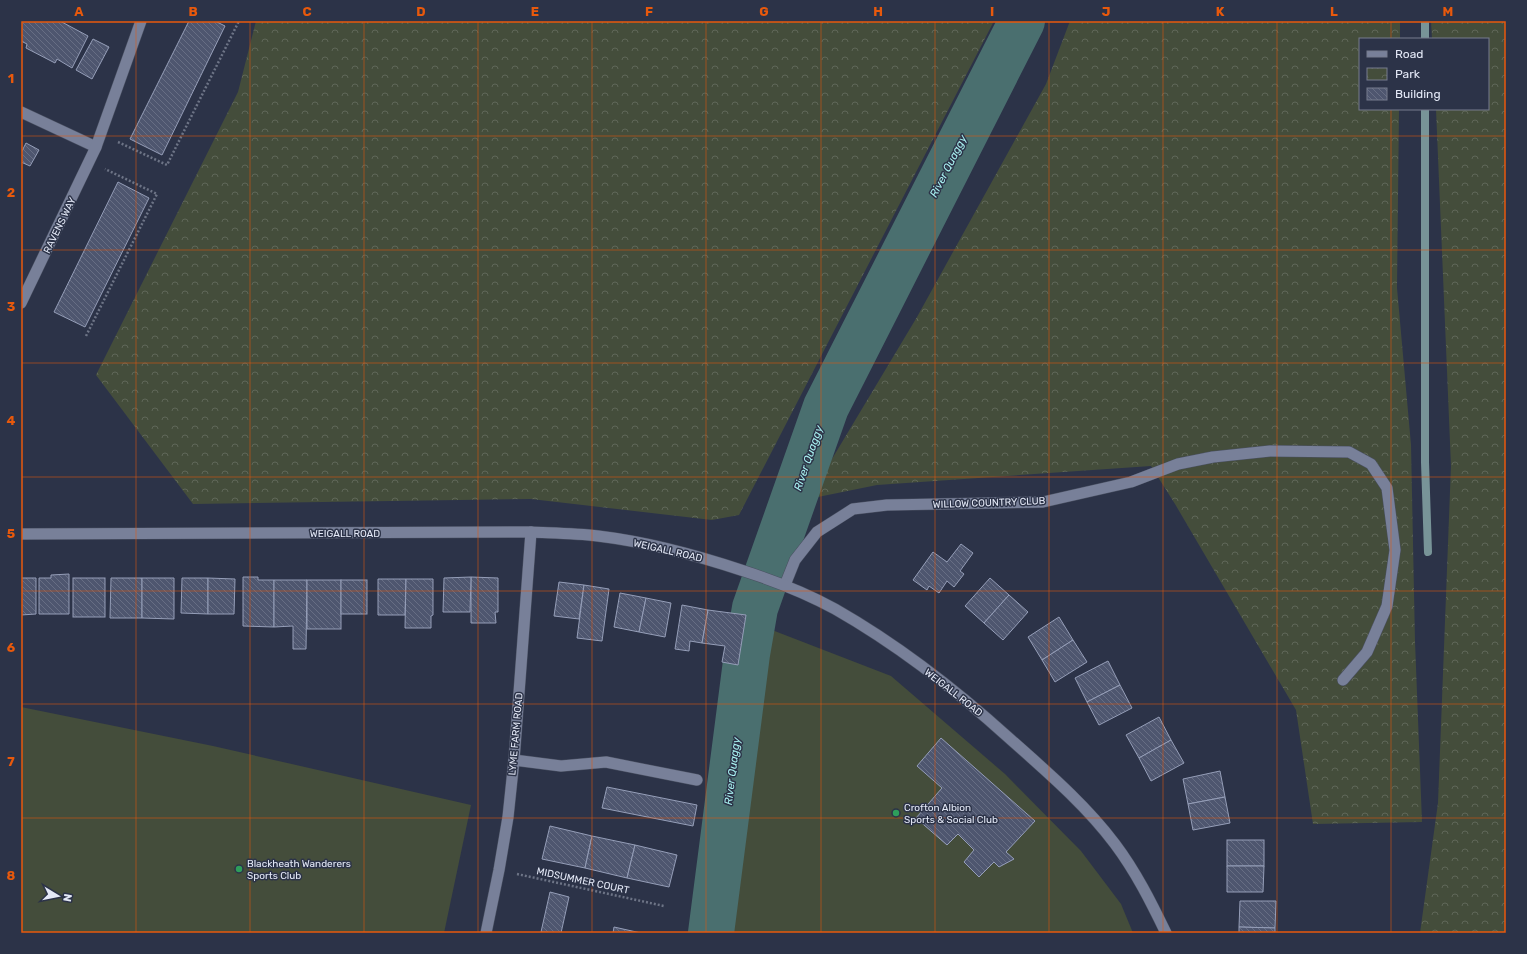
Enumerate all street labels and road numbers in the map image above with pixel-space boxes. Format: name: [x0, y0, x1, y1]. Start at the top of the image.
street label: RAVENS WAY: [41, 195, 79, 255]
street label: WILLOW COUNTRY CLUB: [932, 495, 1046, 511]
street label: WEIGALL ROAD: [310, 528, 380, 540]
street label: WEIGALL ROAD: [632, 537, 704, 565]
street label: WEIGALL ROAD: [922, 666, 985, 719]
street label: LYME FARM ROAD: [506, 692, 526, 776]
street label: MIDSUMMER COURT: [535, 865, 630, 897]

